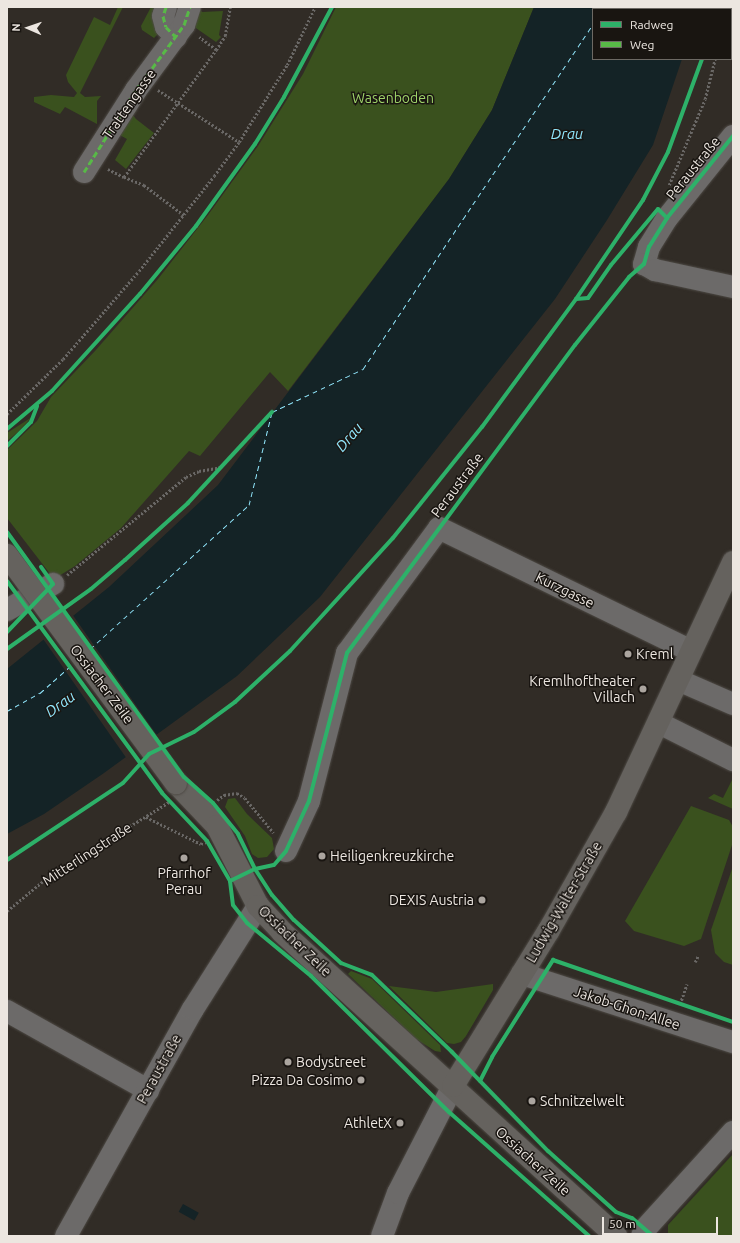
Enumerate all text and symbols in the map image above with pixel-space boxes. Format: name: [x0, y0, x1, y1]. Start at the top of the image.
north arrow: [8, 8, 48, 48]
legend: [592, 8, 732, 60]
text: Radweg: [630, 18, 673, 31]
text: N: [10, 23, 22, 32]
text: Weg: [630, 38, 654, 51]
street label: Trattengasse: [99, 66, 159, 142]
park label: Wasenboden: [352, 90, 434, 106]
water label: Drau: [551, 125, 583, 143]
street label: Peraustraße: [662, 133, 724, 203]
water label: Drau: [332, 419, 366, 455]
street label: Peraustraße: [427, 449, 487, 521]
street label: Kurzgasse: [533, 569, 597, 611]
street label: Ossiacher Zeile: [67, 641, 137, 727]
place label: Kreml: [636, 646, 673, 662]
marker: Kreml: [623, 649, 633, 659]
place label: Kremlhoftheater Villach: [529, 673, 635, 706]
marker: Kremlhoftheater Villach: [638, 684, 648, 694]
water label: Drau: [42, 687, 78, 721]
street label: Mitterlingstraße: [39, 819, 135, 889]
street label: Ludwig-Walter-Straße: [522, 838, 606, 966]
place label: Heiligenkreuzkirche: [330, 848, 454, 864]
marker: Heiligenkreuzkirche: [317, 851, 327, 861]
marker: Pfarrhof Perau: [179, 853, 189, 863]
place label: Pfarrhof Perau: [157, 865, 211, 898]
place label: DEXIS Austria: [389, 892, 474, 908]
marker: DEXIS Austria: [477, 895, 487, 905]
street label: Ossiacher Zeile: [255, 902, 335, 980]
street label: Jakob-Ghon-Allee: [572, 983, 682, 1033]
street label: Peraustraße: [133, 1031, 185, 1107]
place label: Bodystreet: [296, 1054, 366, 1070]
marker: Bodystreet: [283, 1057, 293, 1067]
place label: Pizza Da Cosimo: [251, 1072, 353, 1088]
marker: Pizza Da Cosimo: [356, 1075, 366, 1085]
place label: Schnitzelwelt: [540, 1093, 624, 1109]
marker: Schnitzelwelt: [527, 1096, 537, 1106]
place label: AthletX: [344, 1115, 392, 1131]
marker: AthletX: [395, 1118, 405, 1128]
street label: Ossiacher Zeile: [492, 1123, 574, 1199]
scale bar: [604, 1209, 720, 1235]
text: 50 m: [609, 1217, 636, 1230]

